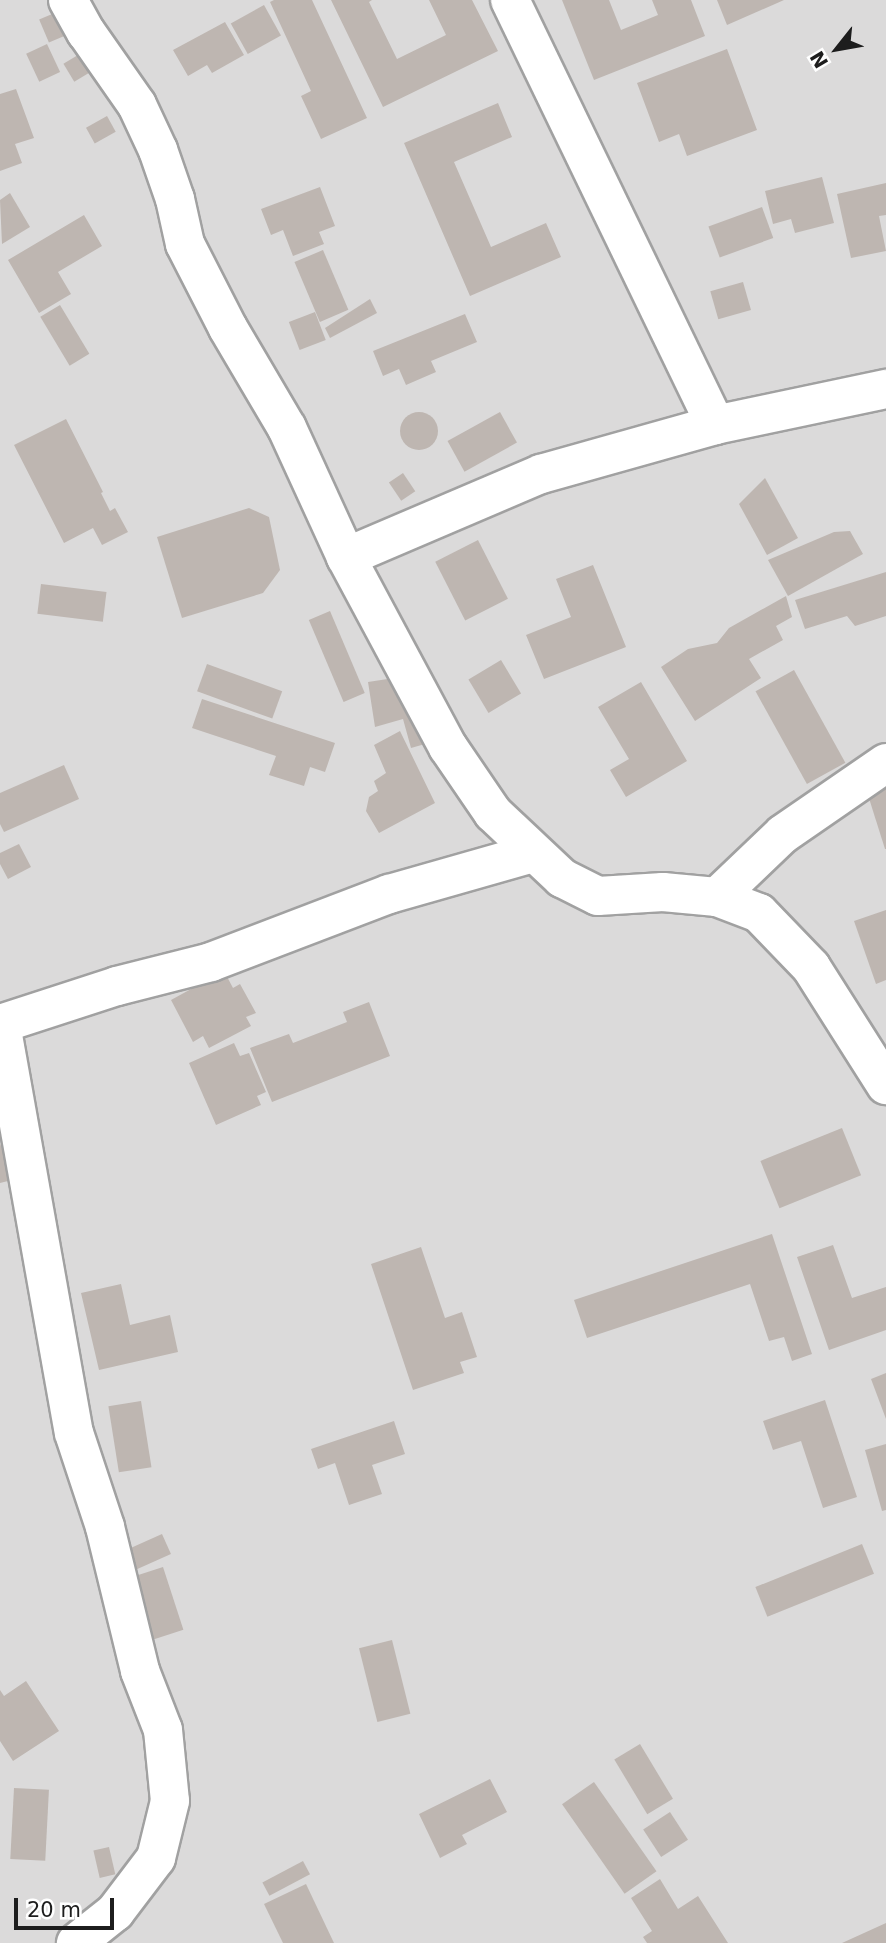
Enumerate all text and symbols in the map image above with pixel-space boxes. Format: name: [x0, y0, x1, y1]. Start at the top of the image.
north arrow: [802, 14, 872, 84]
text: N: [805, 47, 833, 72]
scale bar: [18, 1884, 117, 1928]
text: 20 m: [27, 1898, 81, 1922]

